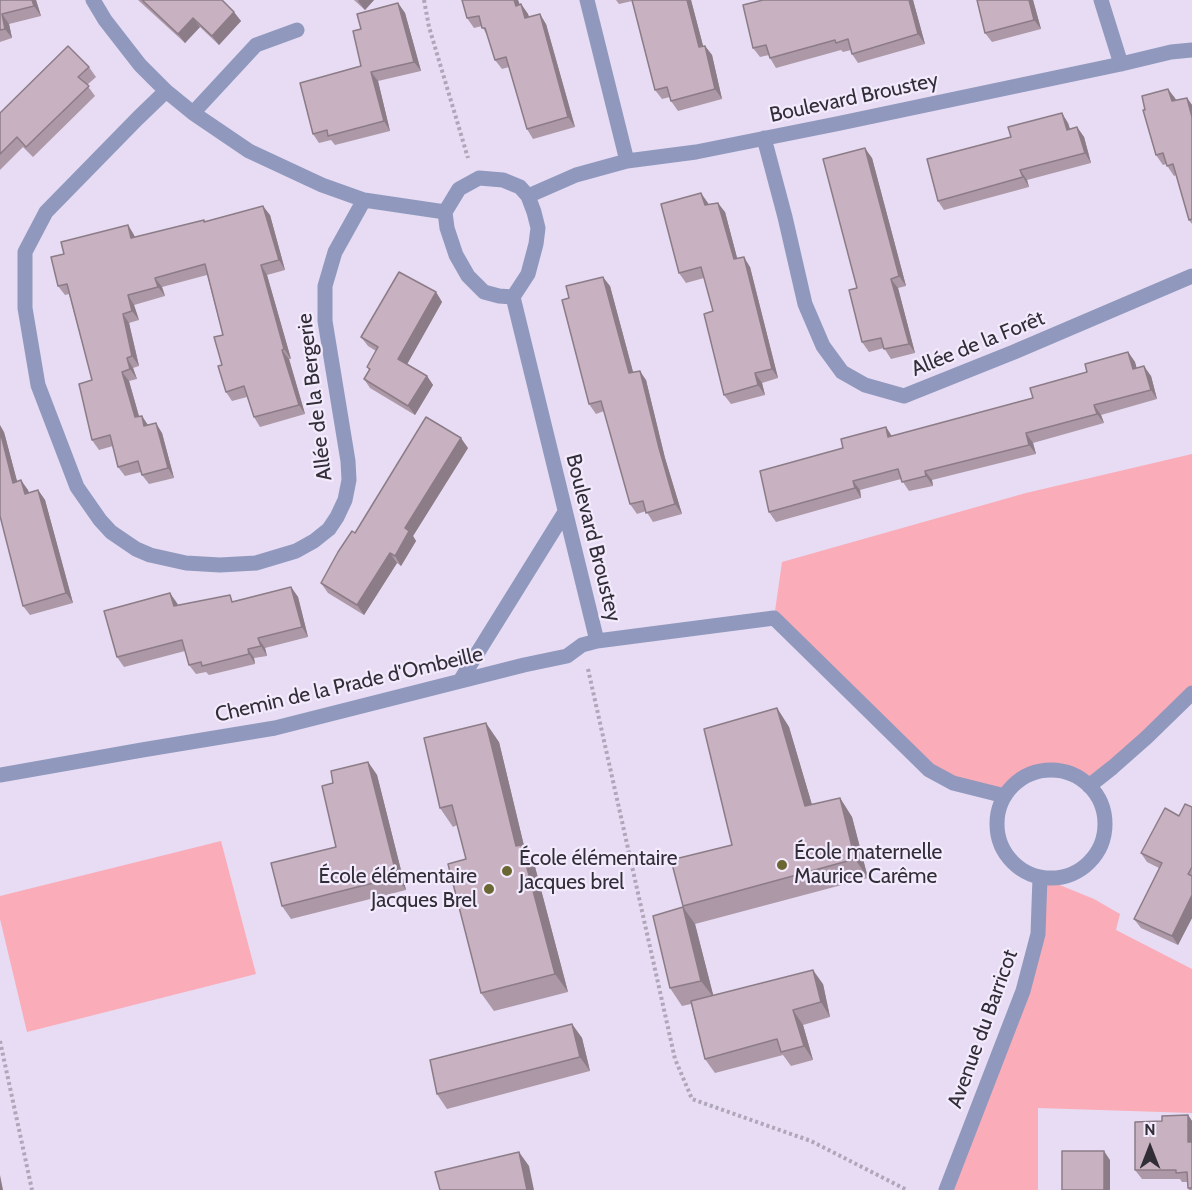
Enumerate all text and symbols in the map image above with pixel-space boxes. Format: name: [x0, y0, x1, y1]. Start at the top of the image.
street label: Boulevard Broustey: [767, 68, 941, 128]
street label: Allée de la Forêt: [908, 306, 1048, 382]
street label: Allée de la Bergerie: [292, 312, 338, 482]
street label: Boulevard Broustey: [560, 452, 626, 624]
street label: Chemin de la Prade d'Ombeille: [213, 642, 485, 728]
place label: École maternelle Maurice Carême: [794, 840, 942, 890]
place label: École élémentaire Jacques brel: [519, 846, 677, 896]
marker: École maternelle Maurice Carême: [775, 858, 789, 872]
place label: École élémentaire Jacques Brel: [319, 864, 477, 914]
marker: École élémentaire Jacques brel: [500, 864, 514, 878]
marker: École élémentaire Jacques Brel: [482, 882, 496, 896]
street label: Avenue du Barricot: [943, 946, 1023, 1112]
north arrow: [1120, 1118, 1180, 1178]
text: N: [1144, 1120, 1156, 1139]

